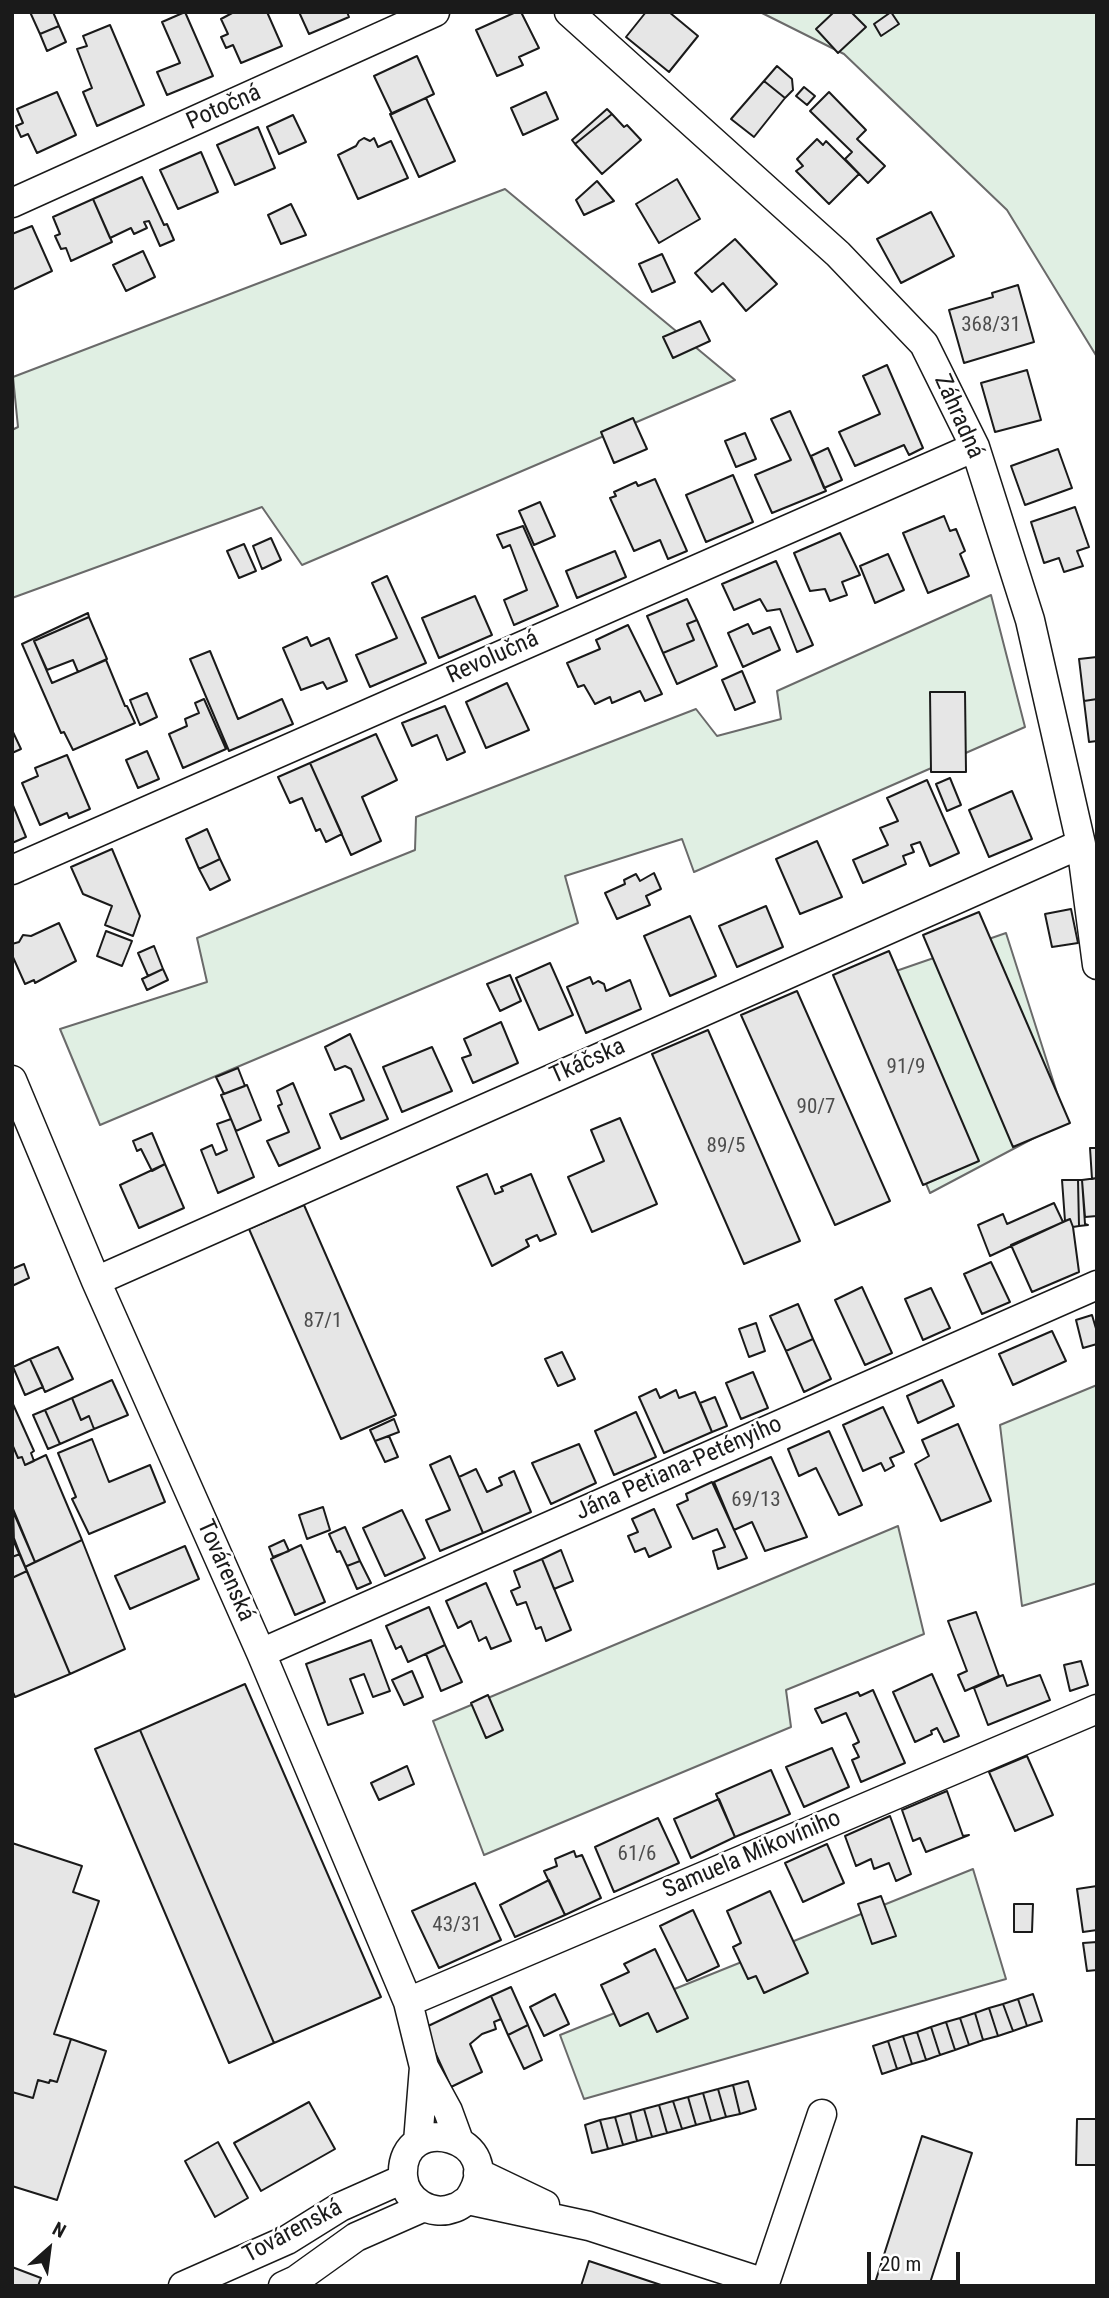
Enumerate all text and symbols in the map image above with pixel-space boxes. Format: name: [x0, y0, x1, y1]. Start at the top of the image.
street label: Potočná: [182, 79, 266, 137]
house number: 368/31: [961, 313, 1021, 339]
street label: Záhradná: [927, 370, 989, 464]
street label: Revolučná: [443, 625, 543, 691]
street label: Tkáčska: [546, 1033, 630, 1091]
house number: 91/9: [887, 1055, 925, 1081]
house number: 90/7: [797, 1095, 835, 1121]
house number: 89/5: [707, 1134, 745, 1160]
house number: 87/1: [304, 1309, 342, 1335]
street label: Jána Petiana-Petényiho: [571, 1411, 787, 1527]
house number: 69/13: [731, 1488, 781, 1514]
street label: Továrenská: [190, 1516, 260, 1626]
street label: Samuela Mikovíniho: [659, 1805, 845, 1905]
house number: 61/6: [618, 1842, 656, 1868]
house number: 43/31: [432, 1913, 482, 1939]
street label: Továrenská: [239, 2194, 347, 2270]
north arrow: [14, 2214, 84, 2284]
text: N: [49, 2217, 70, 2243]
scale bar: [871, 2238, 964, 2282]
text: 20 m: [880, 2252, 921, 2276]

